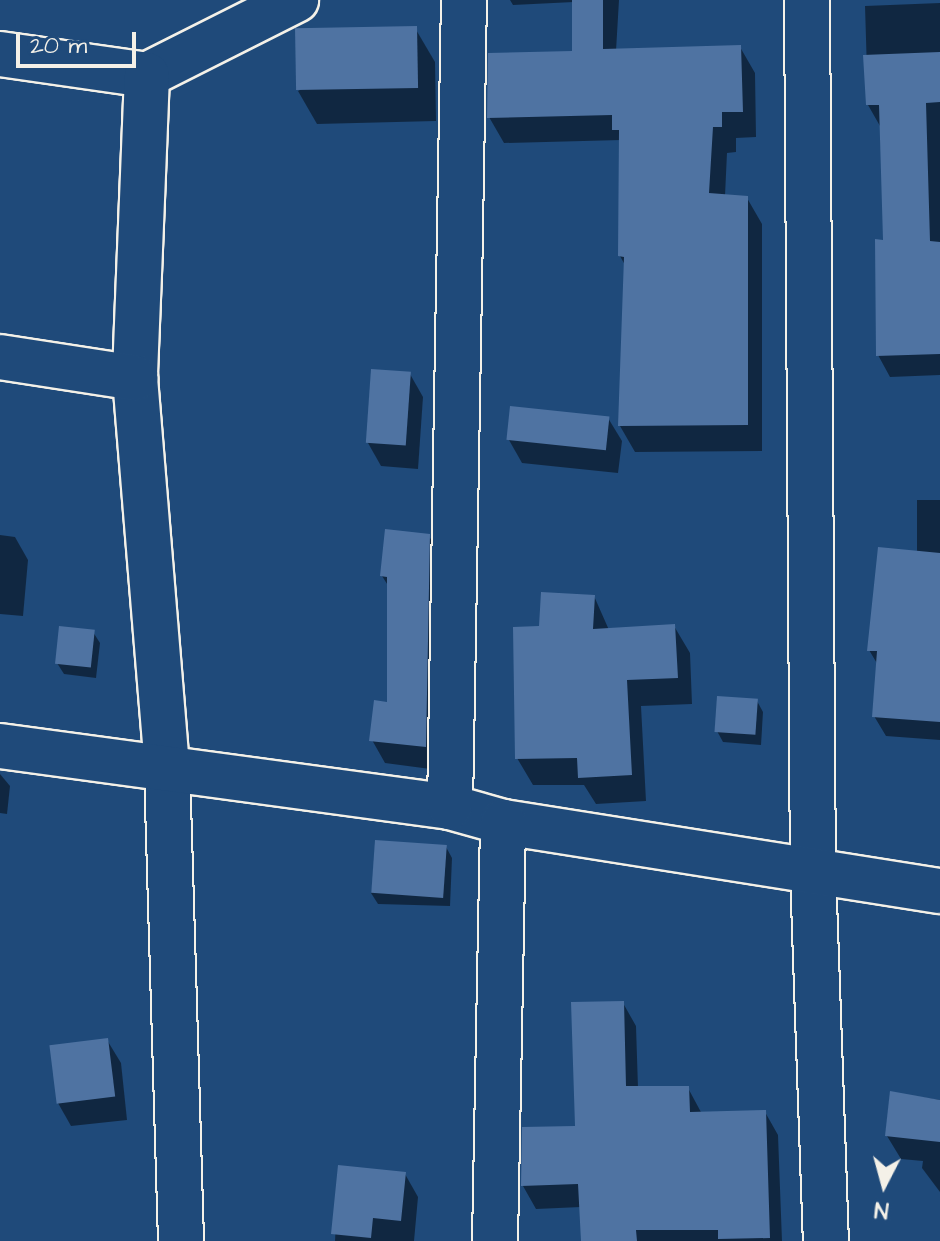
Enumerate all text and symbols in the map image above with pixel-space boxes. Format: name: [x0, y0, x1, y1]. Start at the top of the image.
scale bar: [20, 16, 140, 66]
text: 20 m: [30, 29, 87, 63]
north arrow: [844, 1145, 924, 1225]
text: N: [873, 1193, 890, 1226]

